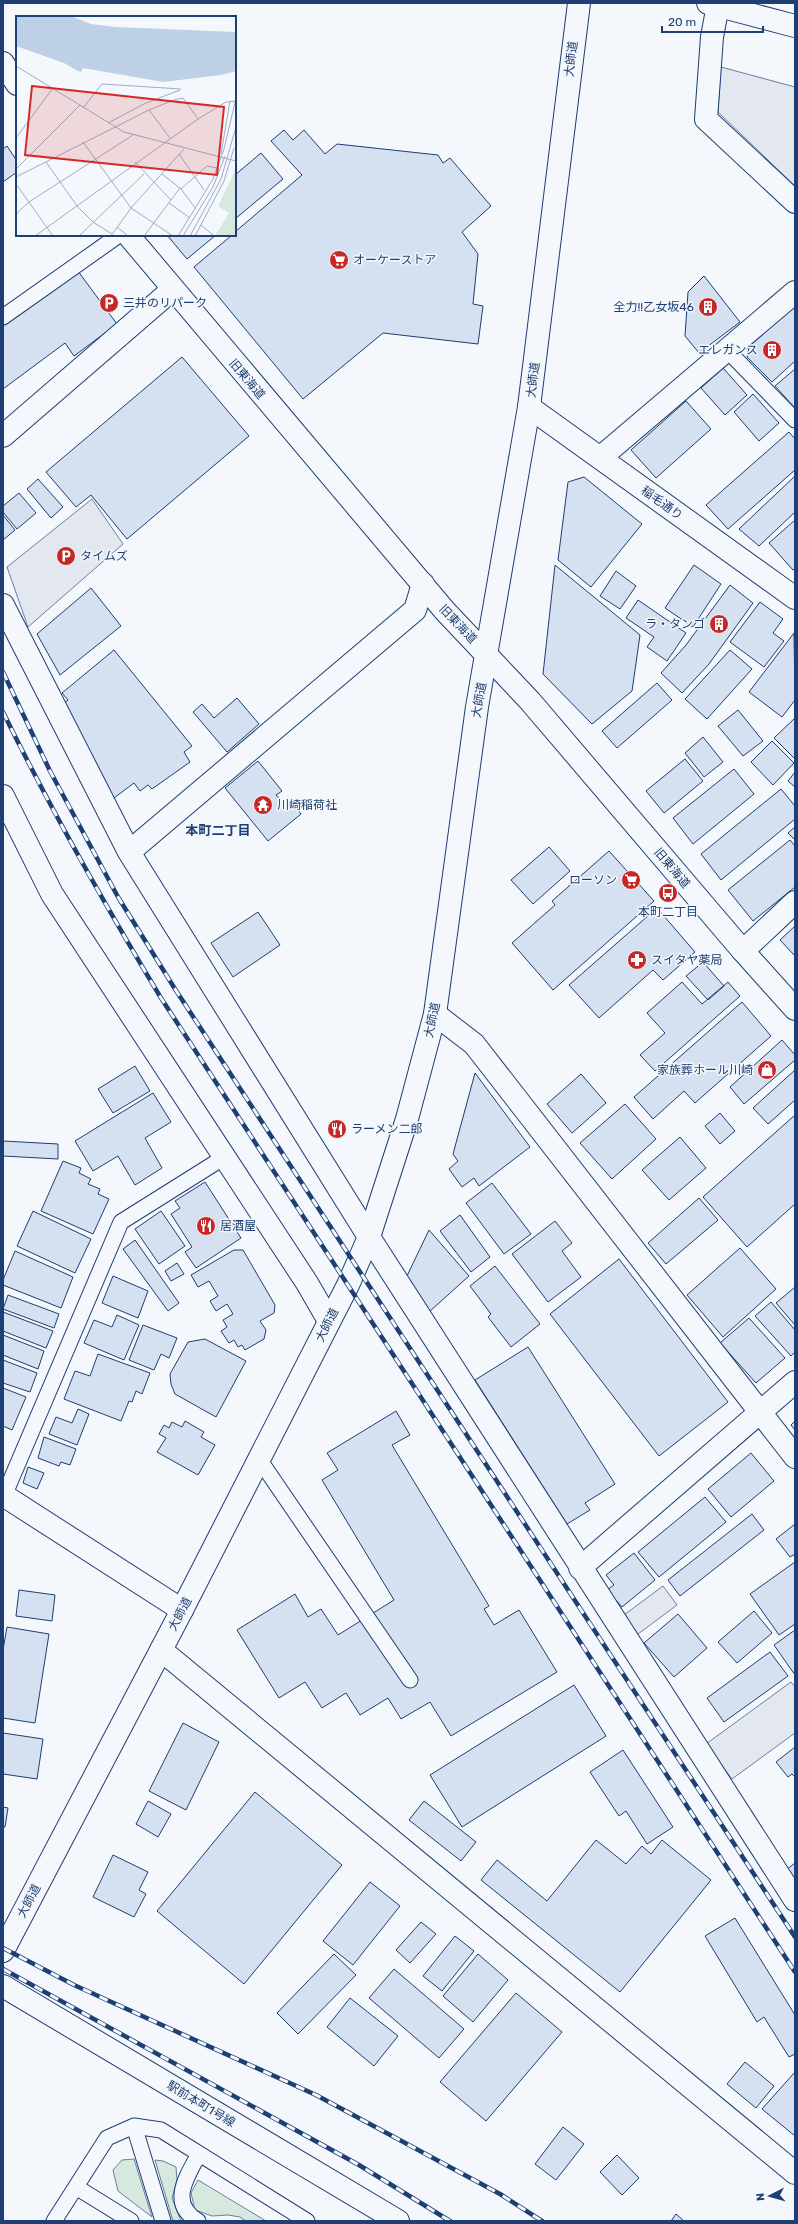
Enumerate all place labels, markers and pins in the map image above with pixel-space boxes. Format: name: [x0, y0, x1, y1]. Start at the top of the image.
supermarket icon: オーケーストア: [328, 249, 350, 271]
place label: オーケーストア: [353, 253, 436, 267]
parking icon: 三井のリパーク: [98, 292, 120, 314]
place label: 三井のリパーク: [123, 296, 207, 310]
building icon: 全力!!乙女坂46: [697, 296, 719, 318]
place label: 全力!!乙女坂46: [613, 300, 694, 314]
building icon: エレガンス: [761, 339, 783, 361]
place label: エレガンス: [698, 343, 758, 357]
parking icon: タイムズ: [55, 545, 77, 567]
place label: タイムズ: [80, 549, 128, 563]
building icon: ラ・タンゴ: [708, 613, 730, 635]
place label: ラ・タンゴ: [645, 617, 705, 631]
temple icon: 川崎稲荷社: [252, 794, 274, 816]
place label: 川崎稲荷社: [277, 798, 337, 812]
supermarket icon: ローソン: [620, 869, 642, 891]
place label: ローソン: [569, 873, 617, 887]
bus stop icon: 本町二丁目: [657, 882, 679, 904]
place label: 本町二丁目: [638, 905, 698, 919]
pharmacy icon: スイタヤ薬局: [626, 949, 648, 971]
place label: スイタヤ薬局: [651, 953, 723, 967]
shop icon: 家族葬ホール川崎: [756, 1059, 778, 1081]
place label: 家族葬ホール川崎: [657, 1063, 753, 1077]
restaurant icon: ラーメン二郎: [326, 1118, 348, 1140]
place label: ラーメン二郎: [351, 1122, 423, 1136]
restaurant icon: 居酒屋: [195, 1215, 217, 1237]
place label: 居酒屋: [220, 1219, 256, 1233]

